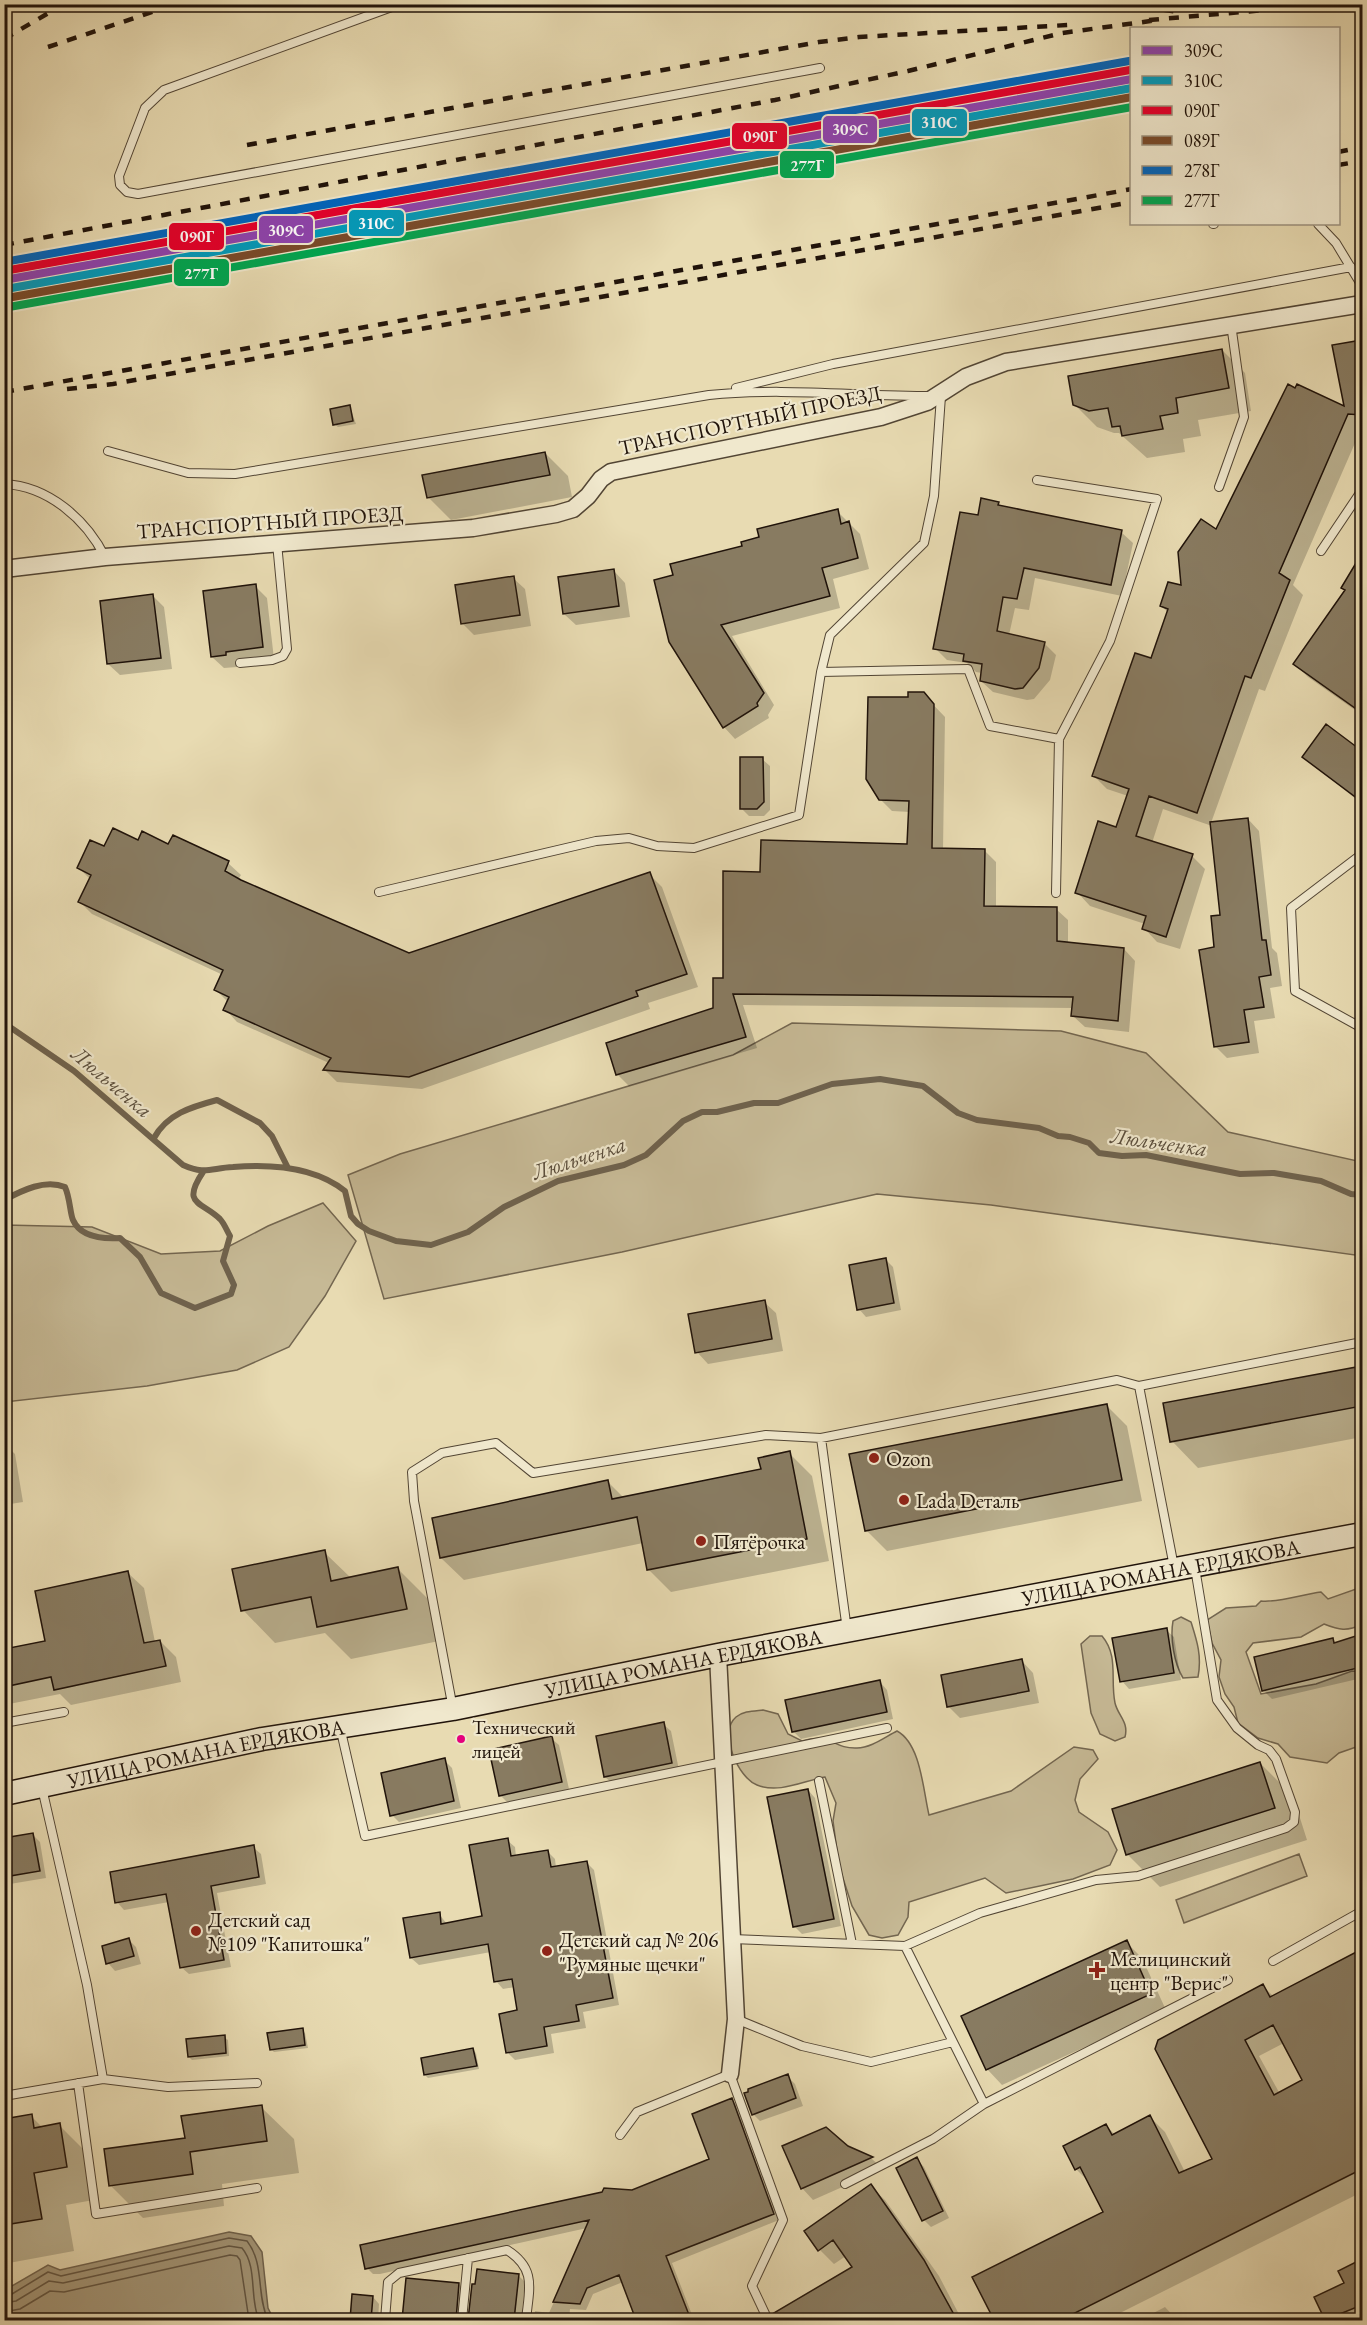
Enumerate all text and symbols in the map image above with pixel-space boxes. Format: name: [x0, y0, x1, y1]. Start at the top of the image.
legend: [1130, 27, 1340, 225]
text: 309С: [1184, 39, 1223, 62]
text: 310С: [1184, 69, 1223, 92]
text: 090Г: [1184, 99, 1220, 122]
line badge: 310С: [911, 108, 968, 137]
text: 310С: [921, 112, 957, 133]
line badge: 309С: [822, 115, 878, 144]
text: 309С: [832, 119, 868, 140]
line badge: 090Г: [731, 122, 788, 150]
text: 090Г: [743, 126, 777, 147]
text: 089Г: [1184, 129, 1220, 152]
line badge: 277Г: [779, 150, 835, 179]
text: 277Г: [790, 155, 824, 176]
text: 278Г: [1184, 159, 1220, 182]
text: 277Г: [1184, 189, 1220, 212]
line badge: 310С: [348, 209, 405, 237]
text: 310С: [358, 213, 394, 234]
line badge: 309С: [258, 215, 314, 244]
text: 309С: [268, 220, 304, 241]
line badge: 090Г: [168, 222, 225, 251]
text: 090Г: [180, 226, 214, 247]
line badge: 277Г: [173, 258, 230, 287]
text: 277Г: [184, 263, 218, 284]
street label: ТРАНСПОРТНЫЙ ПРОЕЗД: [616, 379, 884, 461]
street label: ТРАНСПОРТНЫЙ ПРОЕЗД: [135, 499, 405, 545]
water label: Люльченка: [65, 1039, 158, 1124]
water label: Люльченка: [1108, 1121, 1209, 1163]
water label: Люльченка: [528, 1129, 630, 1187]
place label: Ozon: [886, 1445, 931, 1472]
marker: Ozon: [867, 1451, 881, 1465]
place label: Lada Dеталь: [916, 1487, 1019, 1514]
marker: Lada Dеталь: [897, 1493, 911, 1507]
place label: Пятёрочка: [713, 1528, 806, 1555]
street label: УЛИЦА РОМАНА ЕРДЯКОВА: [1018, 1532, 1302, 1611]
marker: Пятёрочка: [694, 1534, 708, 1548]
street label: УЛИЦА РОМАНА ЕРДЯКОВА: [541, 1622, 825, 1704]
street label: УЛИЦА РОМАНА ЕРДЯКОВА: [63, 1713, 347, 1794]
place label: Технический лицей: [472, 1714, 576, 1764]
marker: Технический лицей: [455, 1733, 467, 1745]
place label: Детский сад №109 "Капитошка": [208, 1906, 370, 1957]
marker: Детский сад №109 "Капитошка": [189, 1924, 203, 1938]
place label: Детский сад № 206 "Румяные щечки": [559, 1926, 718, 1977]
marker: Детский сад № 206 "Румяные щечки": [540, 1944, 554, 1958]
place label: Мелицинский центр "Верис": [1110, 1945, 1231, 1996]
marker: Мелицинский центр "Верис": [1088, 1961, 1106, 1979]

